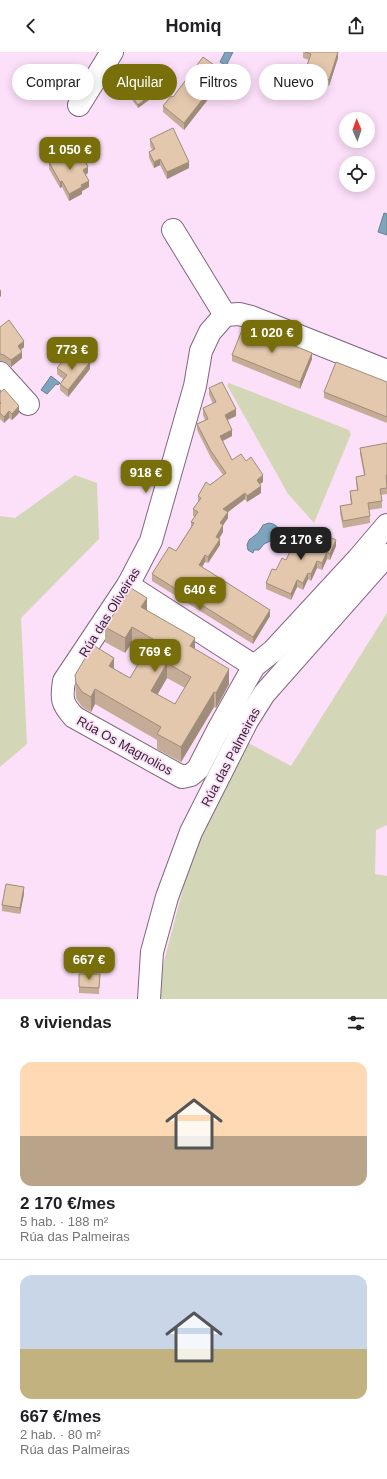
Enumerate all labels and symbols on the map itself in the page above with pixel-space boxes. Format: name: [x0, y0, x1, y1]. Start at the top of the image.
north arrow: [339, 112, 375, 148]
pin: 1 050 €: [33, 137, 107, 171]
pin: 1 020 €: [235, 320, 309, 354]
pin: 773 €: [44, 337, 100, 371]
pin: 918 €: [118, 460, 174, 494]
pin: 2 170 €: [264, 527, 338, 561]
street label: Rúa das Oliveiras: [76, 564, 143, 660]
pin: 640 €: [172, 577, 228, 611]
pin: 769 €: [127, 639, 183, 673]
street label: Rúa das Palmeiras: [198, 705, 263, 809]
street label: Rúa Os Magnolios: [74, 713, 176, 778]
pin: 667 €: [61, 947, 117, 981]

